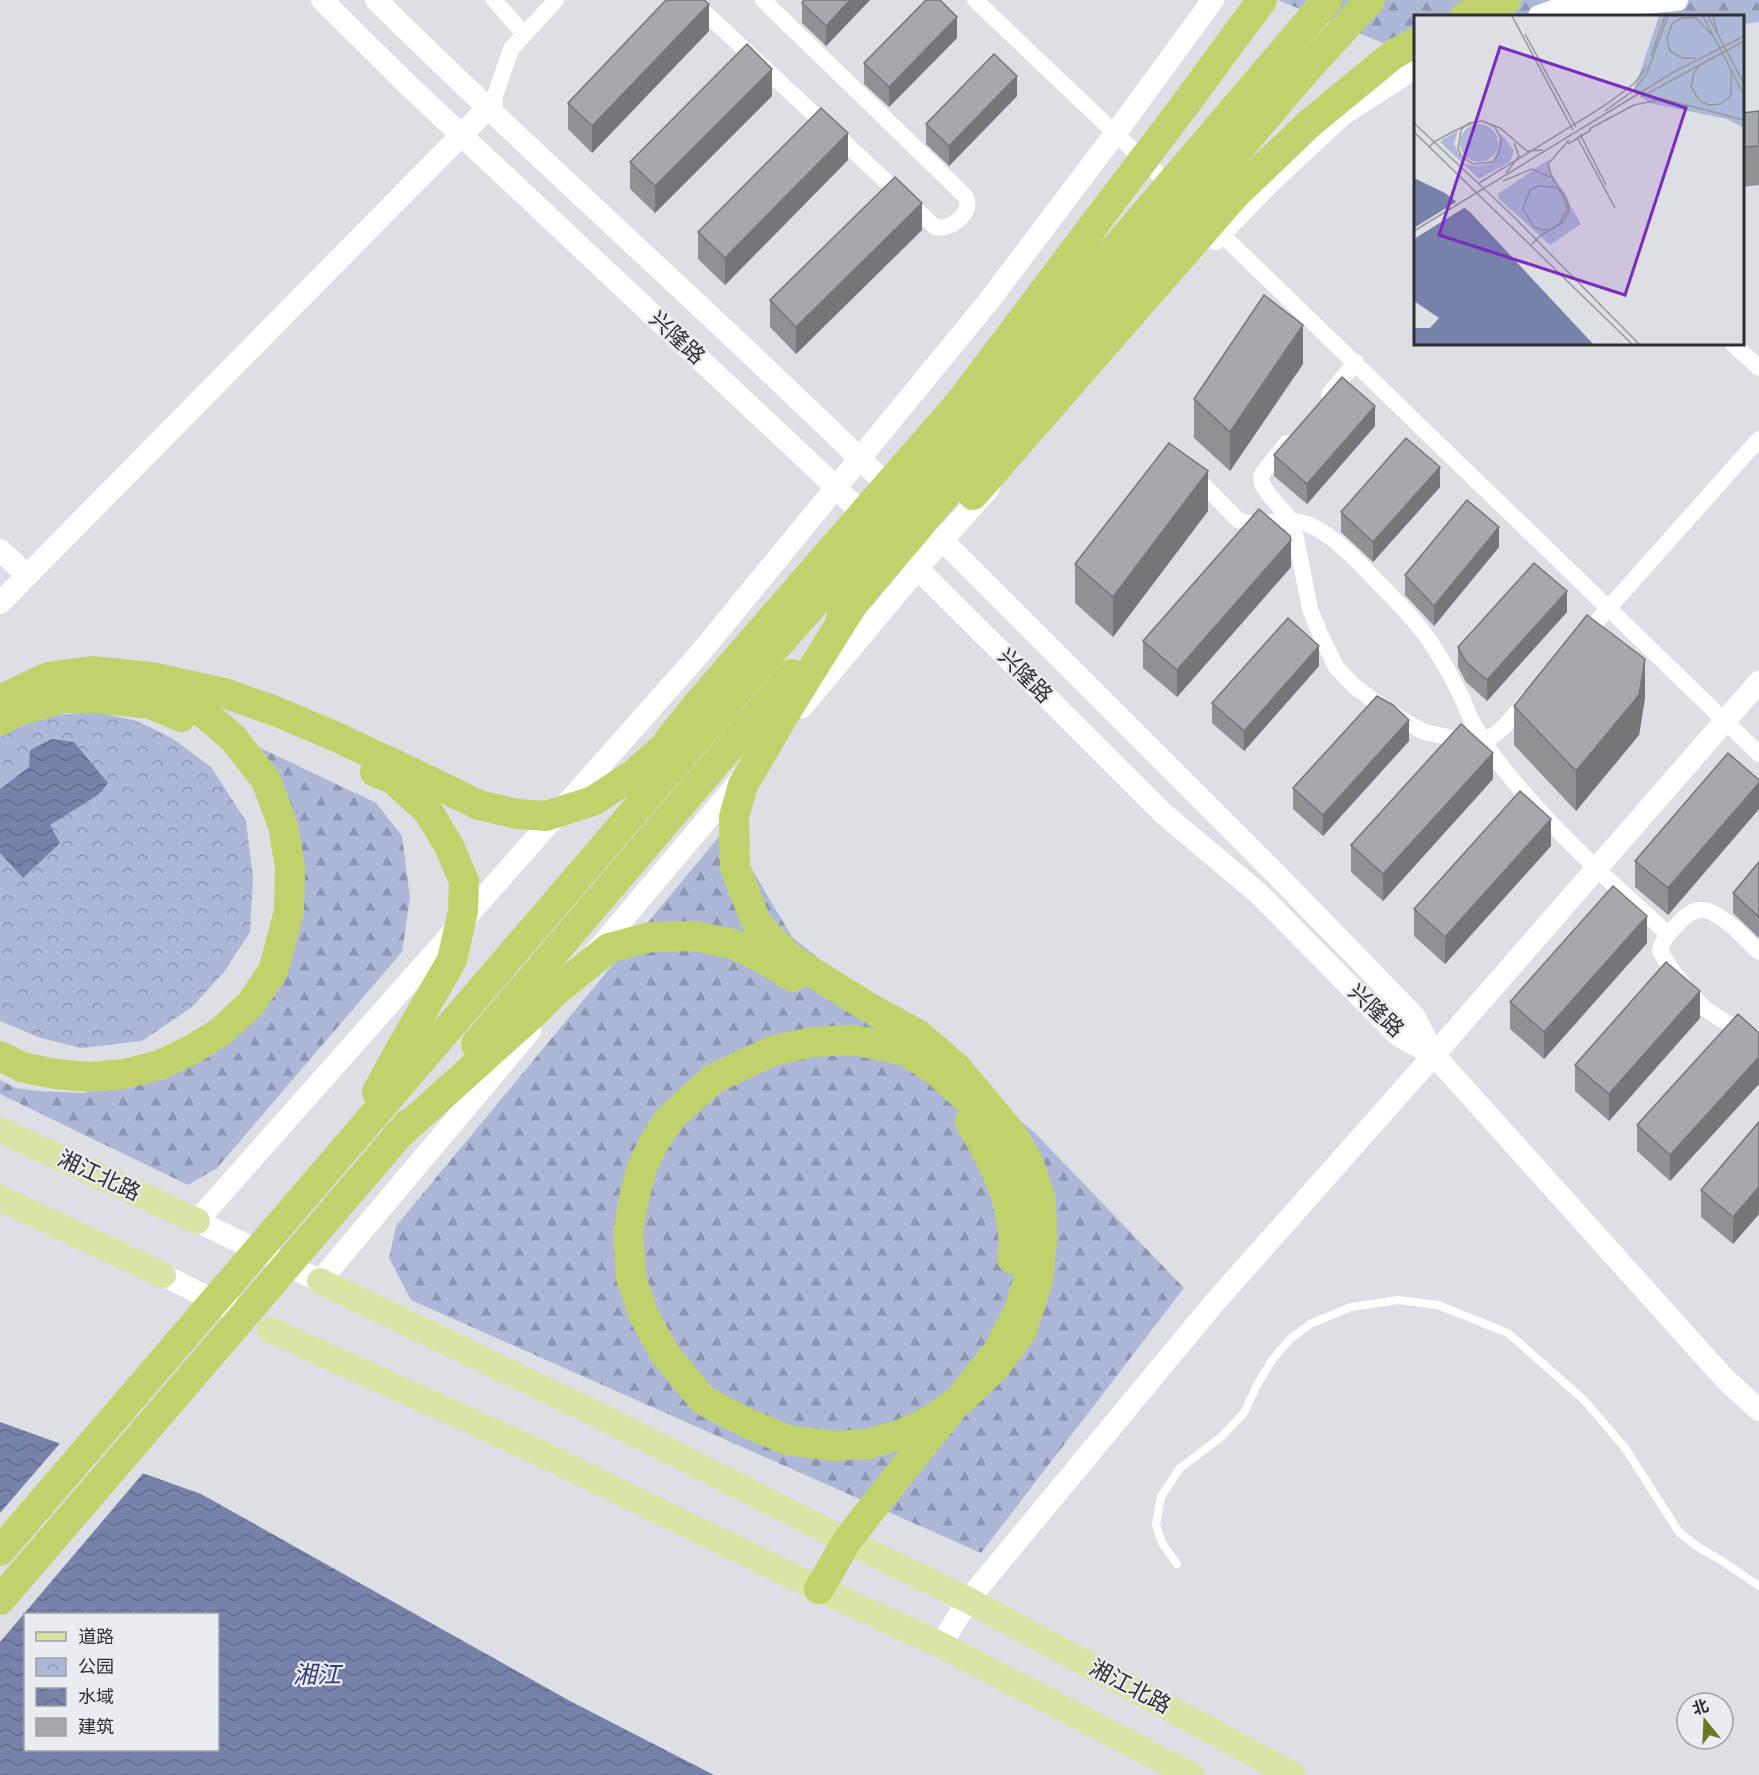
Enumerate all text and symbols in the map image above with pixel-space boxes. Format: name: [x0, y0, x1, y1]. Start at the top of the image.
inset map: [1414, 15, 1744, 345]
street label: 兴隆路: [644, 306, 710, 370]
street label: 兴隆路: [992, 643, 1058, 709]
street label: 兴隆路: [1343, 979, 1409, 1043]
street label: 湘江北路: [54, 1146, 144, 1206]
legend: [24, 1613, 219, 1751]
text: 道路: [78, 1626, 114, 1648]
street label: 湘江北路: [1085, 1655, 1175, 1719]
text: 公园: [78, 1656, 114, 1678]
water label: 湘江: [293, 1661, 344, 1689]
text: 水域: [78, 1686, 114, 1708]
north arrow: [1675, 1691, 1735, 1751]
text: 北: [1690, 1696, 1711, 1719]
text: 建筑: [78, 1716, 114, 1738]

